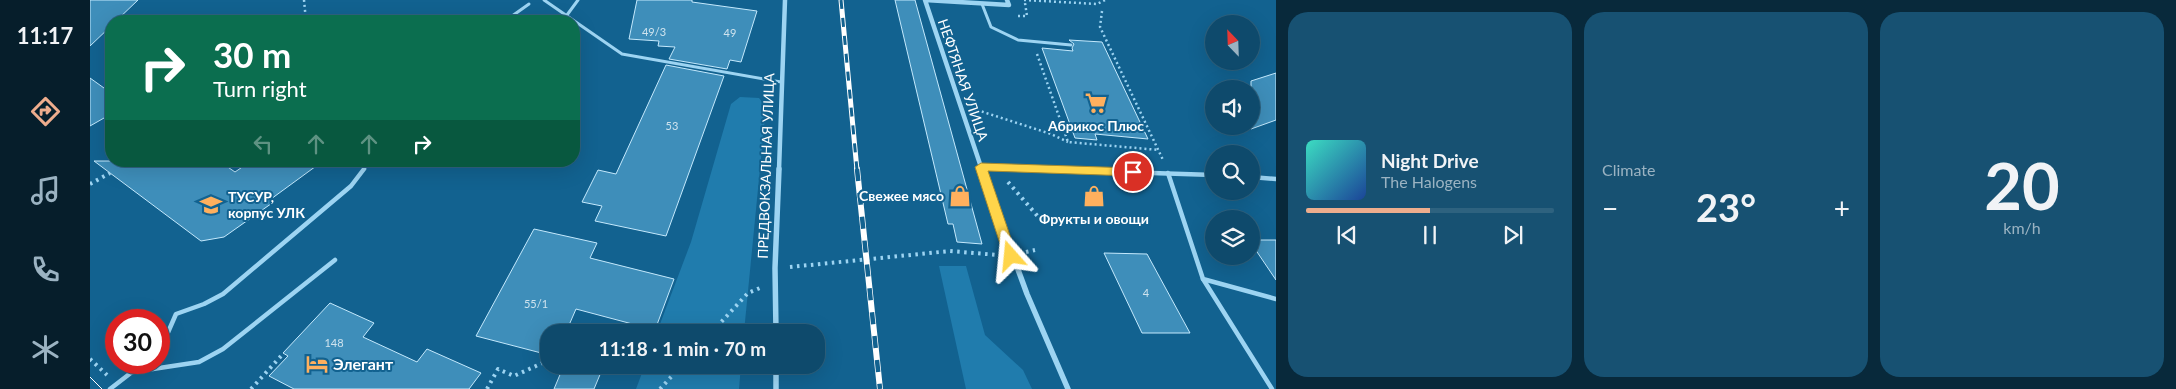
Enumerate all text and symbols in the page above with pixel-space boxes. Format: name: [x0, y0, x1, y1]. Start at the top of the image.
north arrow: [1205, 15, 1260, 70]
map controls: [1205, 15, 1260, 265]
street label: НЕФТЯНАЯ УЛИЦА: [935, 16, 993, 144]
text: 11:17: [17, 22, 73, 49]
house number: 49/3: [642, 25, 666, 38]
house number: 49: [724, 26, 736, 39]
text: 30 m: [213, 33, 291, 75]
icon: right: [130, 35, 195, 100]
street label: ПРЕДВОКЗАЛЬНАЯ УЛИЦА: [754, 72, 777, 259]
text: Turn right: [213, 75, 307, 102]
button: sound: [1205, 80, 1260, 135]
supermarket icon: Абрикос Плюс: [1083, 90, 1109, 116]
icon: directions: [28, 94, 63, 129]
place label: Абрикос Плюс: [1047, 117, 1144, 134]
house number: 53: [666, 119, 678, 132]
icon: left: [249, 130, 277, 158]
icon: ahead: [302, 130, 330, 158]
icon: ahead: [355, 130, 383, 158]
icon: right: [408, 130, 436, 158]
button: search: [1205, 145, 1260, 200]
text: 20: [1984, 146, 2060, 224]
text: Night Drive: [1381, 149, 1479, 172]
pin: [1112, 151, 1154, 193]
icon: arrive: [1119, 158, 1147, 186]
text: Climate: [1602, 160, 1655, 179]
text: The Halogens: [1381, 172, 1477, 191]
icon: music: [28, 173, 63, 208]
shop icon: Свежее мясо: [947, 183, 973, 209]
shop icon: Фрукты и овощи: [1081, 183, 1107, 209]
text: 23°: [1696, 184, 1756, 230]
place label: Свежее мясо: [859, 187, 944, 204]
place label: ТУСУР, корпус УЛК: [228, 188, 305, 221]
text: −: [1602, 191, 1618, 225]
text: +: [1834, 191, 1850, 225]
school or university icon: ТУСУР, корпус УЛК: [198, 192, 224, 218]
place label: Фрукты и овощи: [1039, 210, 1149, 227]
button: layers: [1205, 210, 1260, 265]
text: km/h: [2003, 218, 2041, 237]
icon: previous: [1333, 221, 1361, 249]
icon: pause: [1416, 221, 1444, 249]
icon: next: [1499, 221, 1527, 249]
position arrow: [984, 229, 1036, 281]
icon: phone: [28, 252, 63, 287]
house number: 4: [1143, 286, 1150, 299]
house number: 55/1: [524, 297, 548, 310]
speed limit sign: 30: [105, 309, 170, 374]
icon: climate: [28, 332, 63, 367]
house number: 148: [324, 336, 344, 349]
text: 11:18 · 1 min · 70 m: [599, 337, 766, 360]
hotel icon: Элегант: [304, 351, 330, 377]
place label: Элегант: [333, 354, 394, 373]

